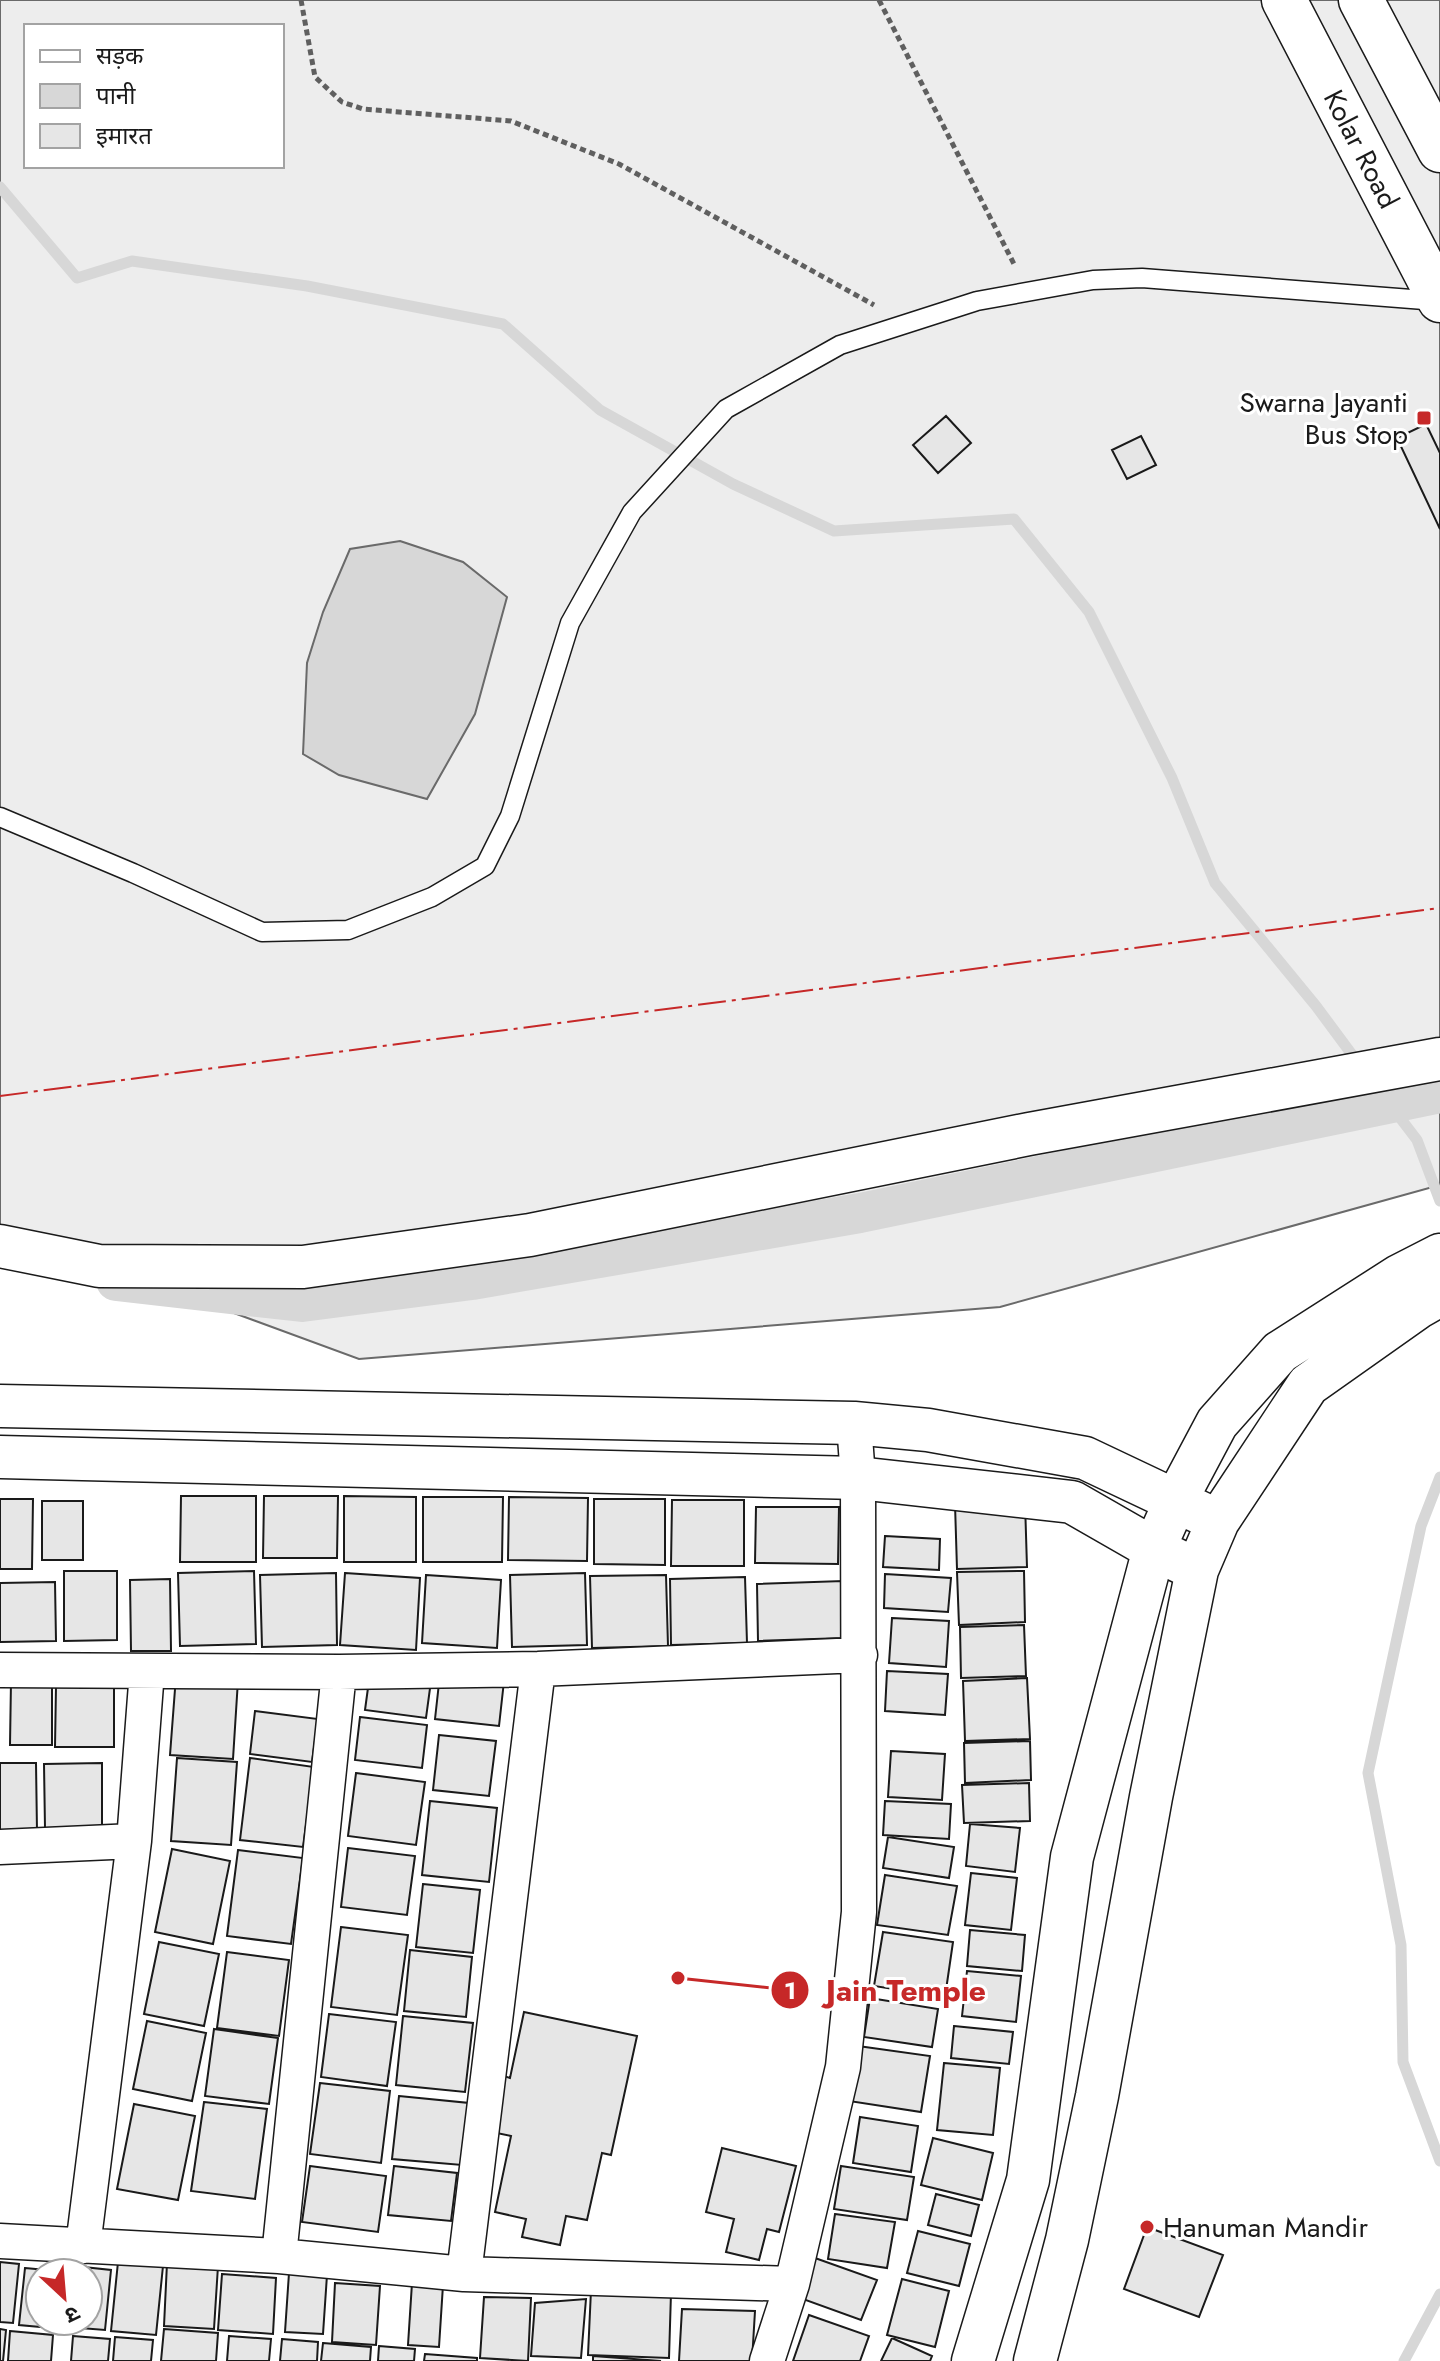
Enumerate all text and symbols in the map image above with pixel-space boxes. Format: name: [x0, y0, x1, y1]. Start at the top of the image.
legend: [24, 24, 284, 168]
text: सड़क: [96, 38, 144, 73]
text: पानी: [96, 78, 136, 113]
street label: Kolar Road: [1314, 83, 1409, 216]
text: इमारत: [96, 118, 153, 153]
place label: Swarna Jayanti Bus Stop: [1239, 382, 1408, 455]
marker: Swarna Jayanti Bus Stop: [1415, 409, 1433, 427]
callout: Jain Temple: [770, 1963, 1002, 2017]
text: Jain Temple: [821, 1969, 986, 2012]
text: 1: [784, 1973, 796, 2008]
place label: Hanuman Mandir: [1163, 2207, 1368, 2248]
marker: Hanuman Mandir: [1138, 2218, 1156, 2236]
north arrow: [24, 2257, 104, 2337]
text: उ: [59, 2298, 86, 2333]

